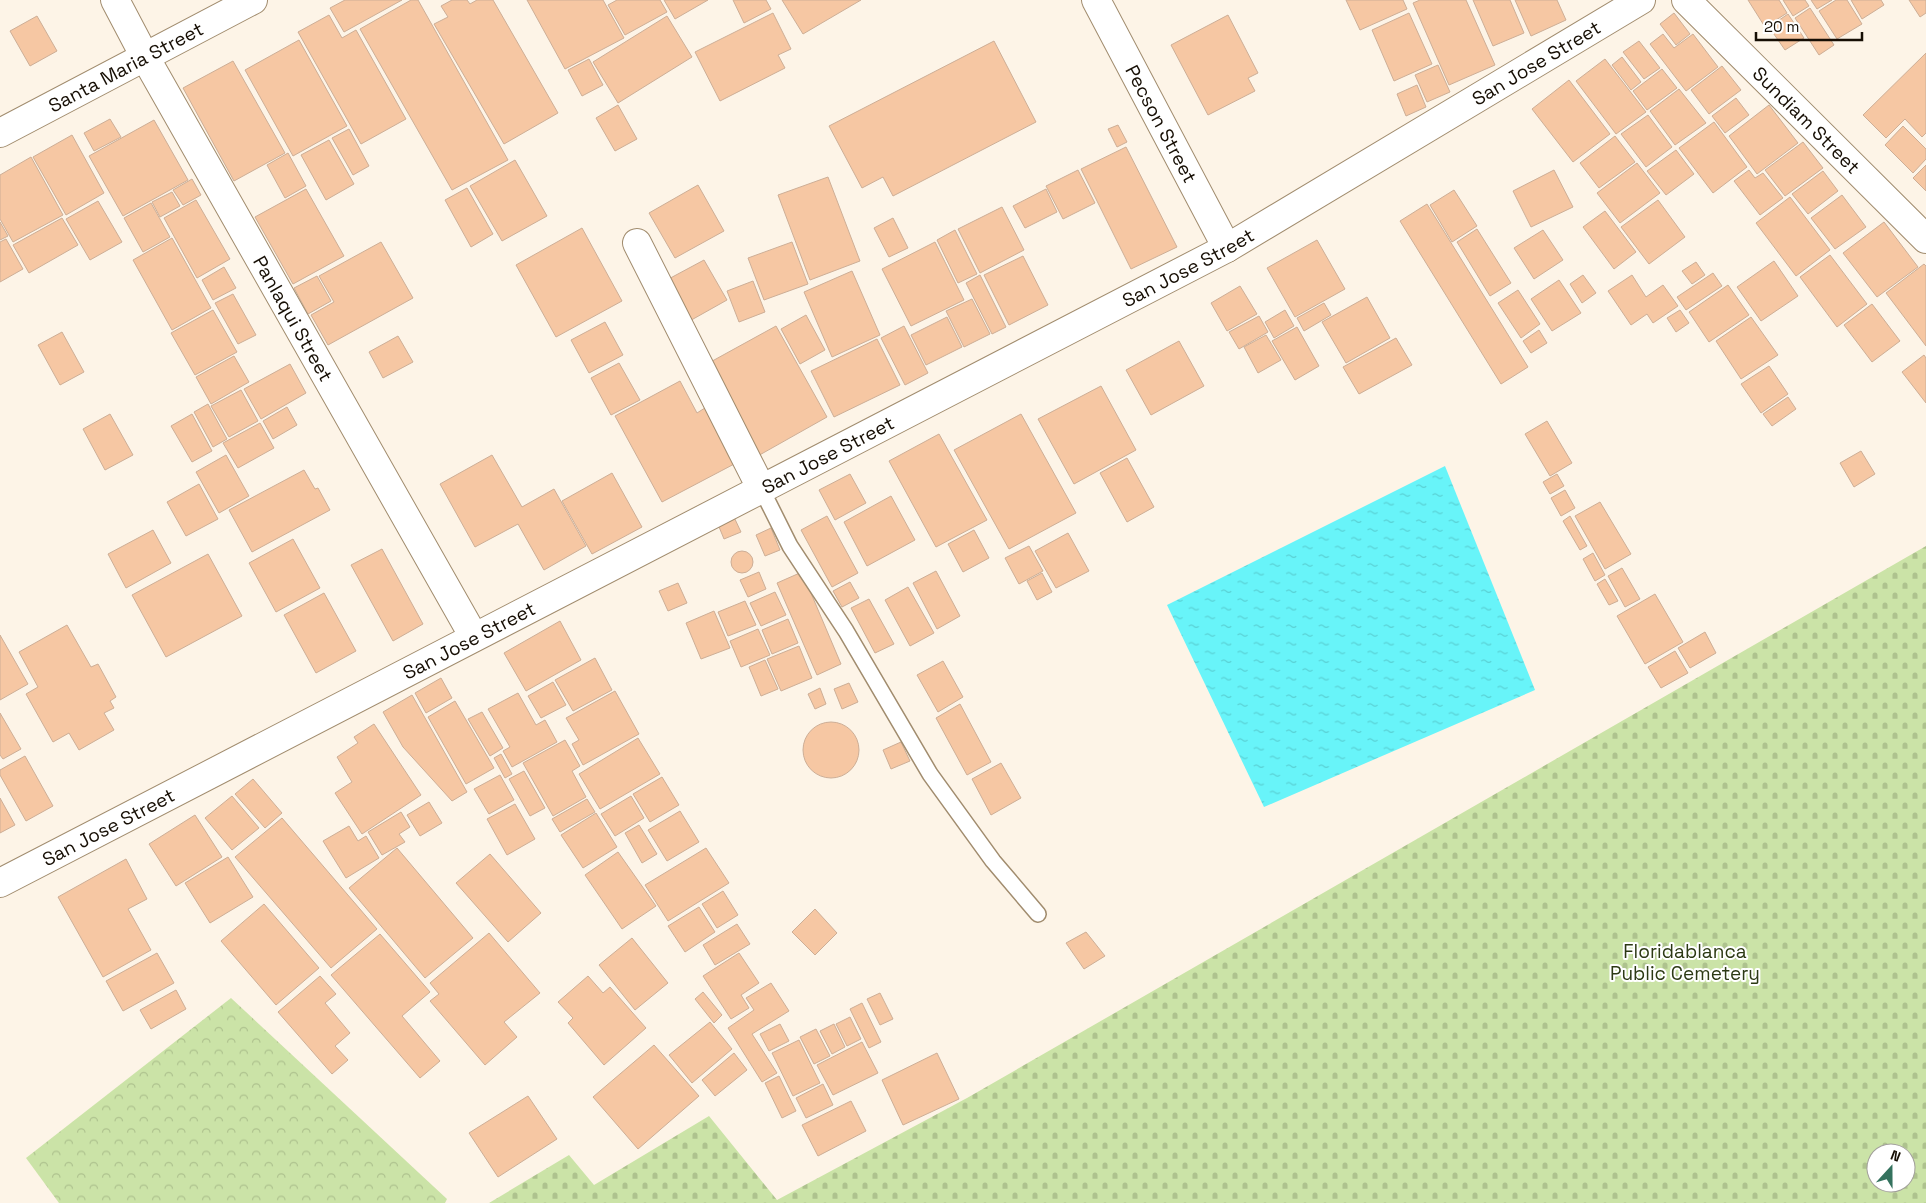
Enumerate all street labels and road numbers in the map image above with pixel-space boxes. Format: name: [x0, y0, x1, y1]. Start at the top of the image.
street label: San Jose Street: [1467, 15, 1605, 111]
street label: Santa Maria Street: [44, 16, 207, 118]
street label: Pecson Street: [1120, 60, 1203, 187]
street label: Sundiam Street: [1747, 61, 1866, 179]
street label: San Jose Street: [1118, 222, 1259, 313]
street label: Panlaqui Street: [248, 251, 339, 386]
street label: San Jose Street: [757, 410, 898, 499]
street label: San Jose Street: [398, 596, 539, 685]
street label: San Jose Street: [38, 782, 179, 872]

